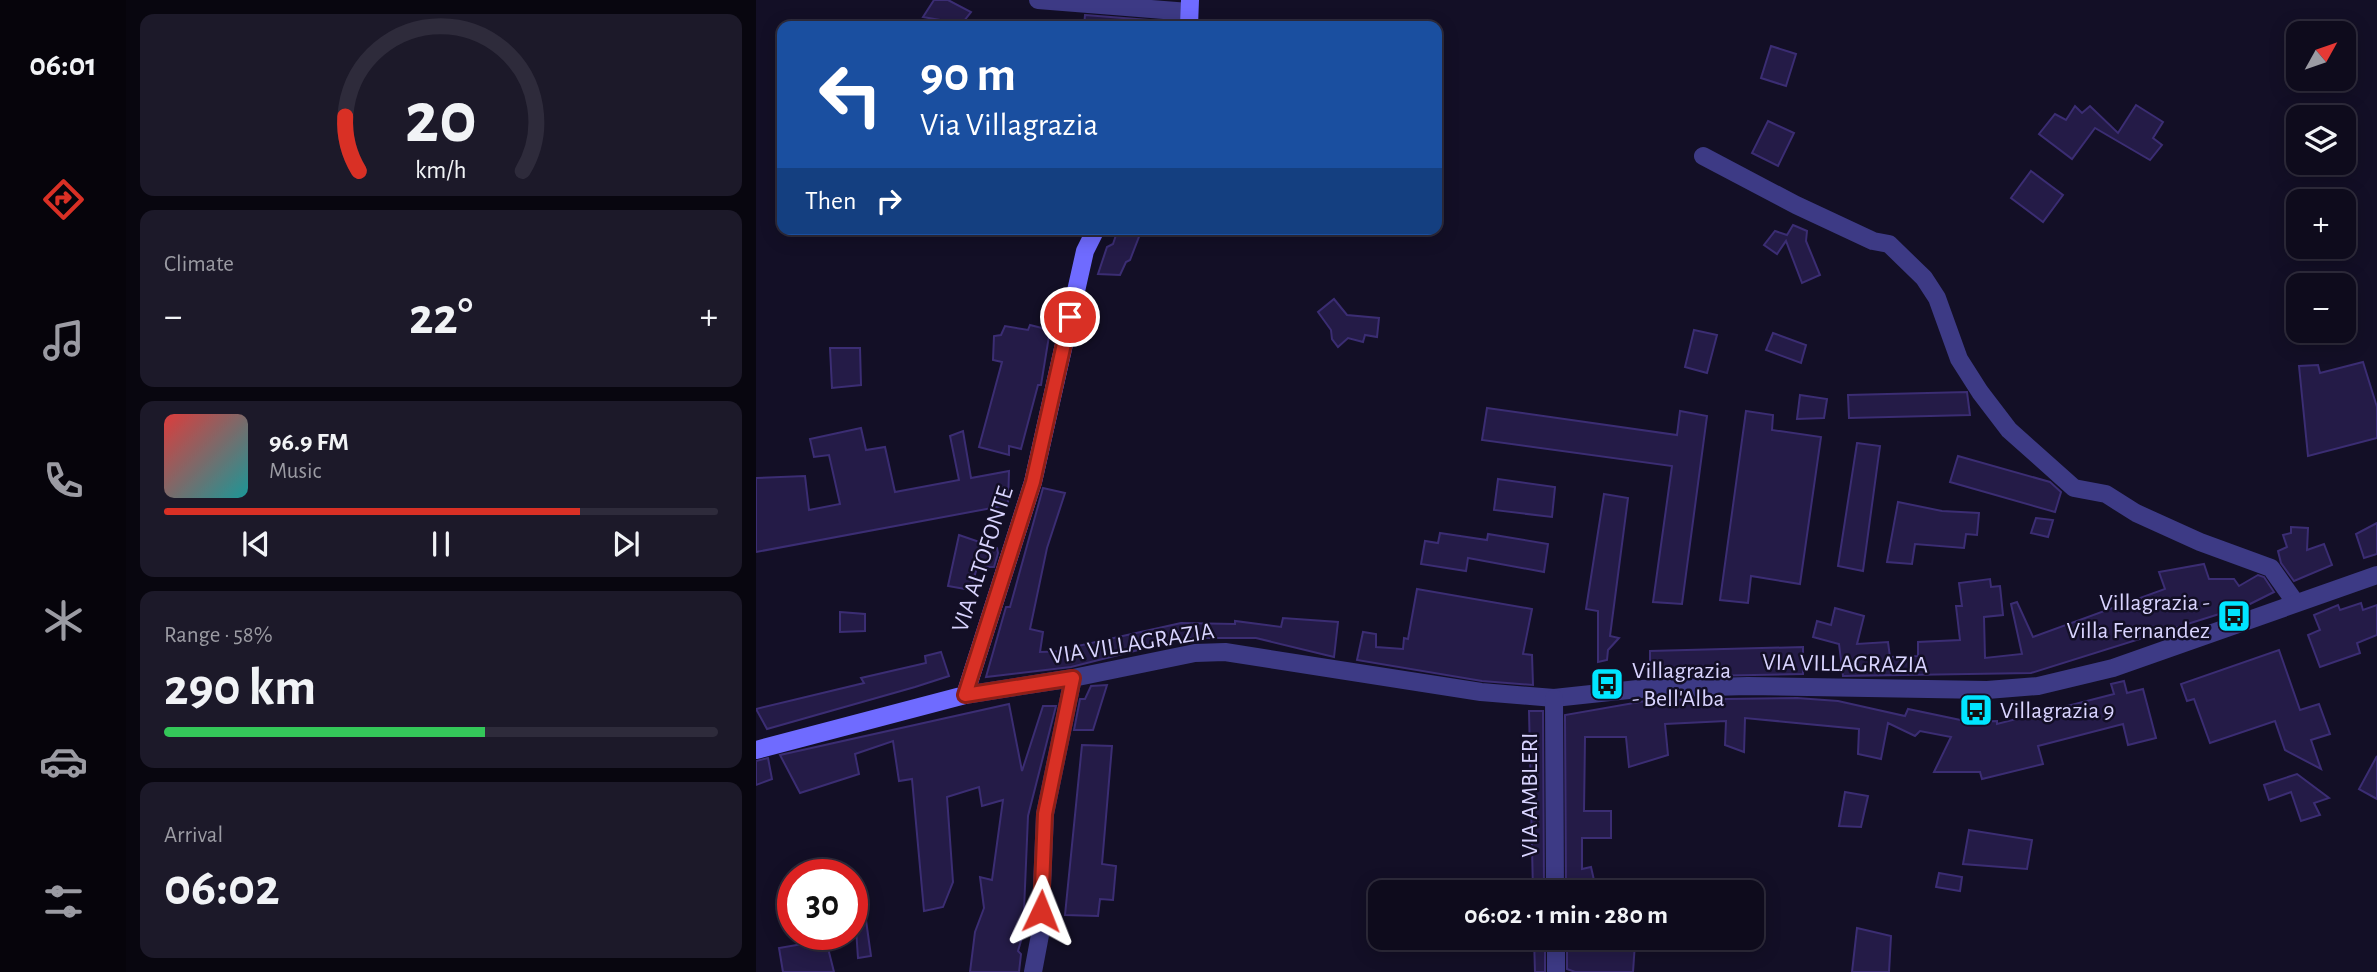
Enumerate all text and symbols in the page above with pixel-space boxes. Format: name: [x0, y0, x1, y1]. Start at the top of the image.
north arrow: [2286, 21, 2356, 91]
map controls: [2286, 21, 2356, 343]
text: 06:01: [29, 49, 97, 81]
icon: left: [805, 49, 896, 140]
text: 90 m: [920, 51, 1016, 100]
text: 20: [405, 83, 477, 156]
button: layers: [2286, 105, 2356, 175]
text: Via Villagrazia: [920, 109, 1098, 141]
text: km/h: [415, 158, 467, 183]
icon: directions: [39, 175, 88, 224]
icon: right: [870, 182, 908, 220]
text: Then: [805, 188, 856, 214]
button: +: [2286, 189, 2356, 259]
text: Climate: [164, 253, 234, 276]
button: −: [2286, 273, 2356, 343]
pin: [1040, 287, 1100, 347]
text: 22°: [409, 291, 473, 343]
text: −: [164, 298, 182, 336]
text: +: [700, 298, 718, 336]
icon: arrive: [1051, 298, 1089, 336]
icon: music: [39, 316, 88, 365]
text: 96.9 FM: [269, 429, 349, 455]
icon: phone: [39, 456, 88, 505]
text: Music: [269, 460, 321, 483]
street label: VIA ALTOFONTE: [948, 483, 1018, 635]
icon: previous: [237, 525, 275, 563]
icon: pause: [422, 525, 460, 563]
icon: next: [607, 525, 645, 563]
place label: Villagrazia - Villa Fernandez: [2066, 591, 2210, 643]
icon: climate: [39, 596, 88, 645]
bus stop icon: Villagrazia - Villa Fernandez: [2215, 597, 2253, 635]
street label: VIA VILLAGRAZIA: [1048, 619, 1216, 669]
text: Range · 58%: [164, 624, 273, 647]
street label: VIA VILLAGRAZIA: [1762, 651, 1928, 677]
place label: Villagrazia - Bell'Alba: [1632, 659, 1731, 711]
text: 290 km: [164, 662, 316, 714]
bus stop icon: Villagrazia - Bell'Alba: [1588, 665, 1626, 703]
bus stop icon: Villagrazia 9: [1957, 691, 1995, 729]
place label: Villagrazia 9: [2000, 699, 2115, 723]
street label: VIA AMBLERI: [1518, 733, 1542, 857]
icon: car: [39, 737, 88, 786]
text: Arrival: [164, 824, 223, 847]
speed limit sign: 30: [777, 859, 868, 950]
text: 06:02: [164, 862, 280, 914]
position arrow: [1004, 874, 1078, 948]
icon: filters: [39, 877, 88, 926]
text: 06:02 · 1 min · 280 m: [1464, 902, 1668, 928]

